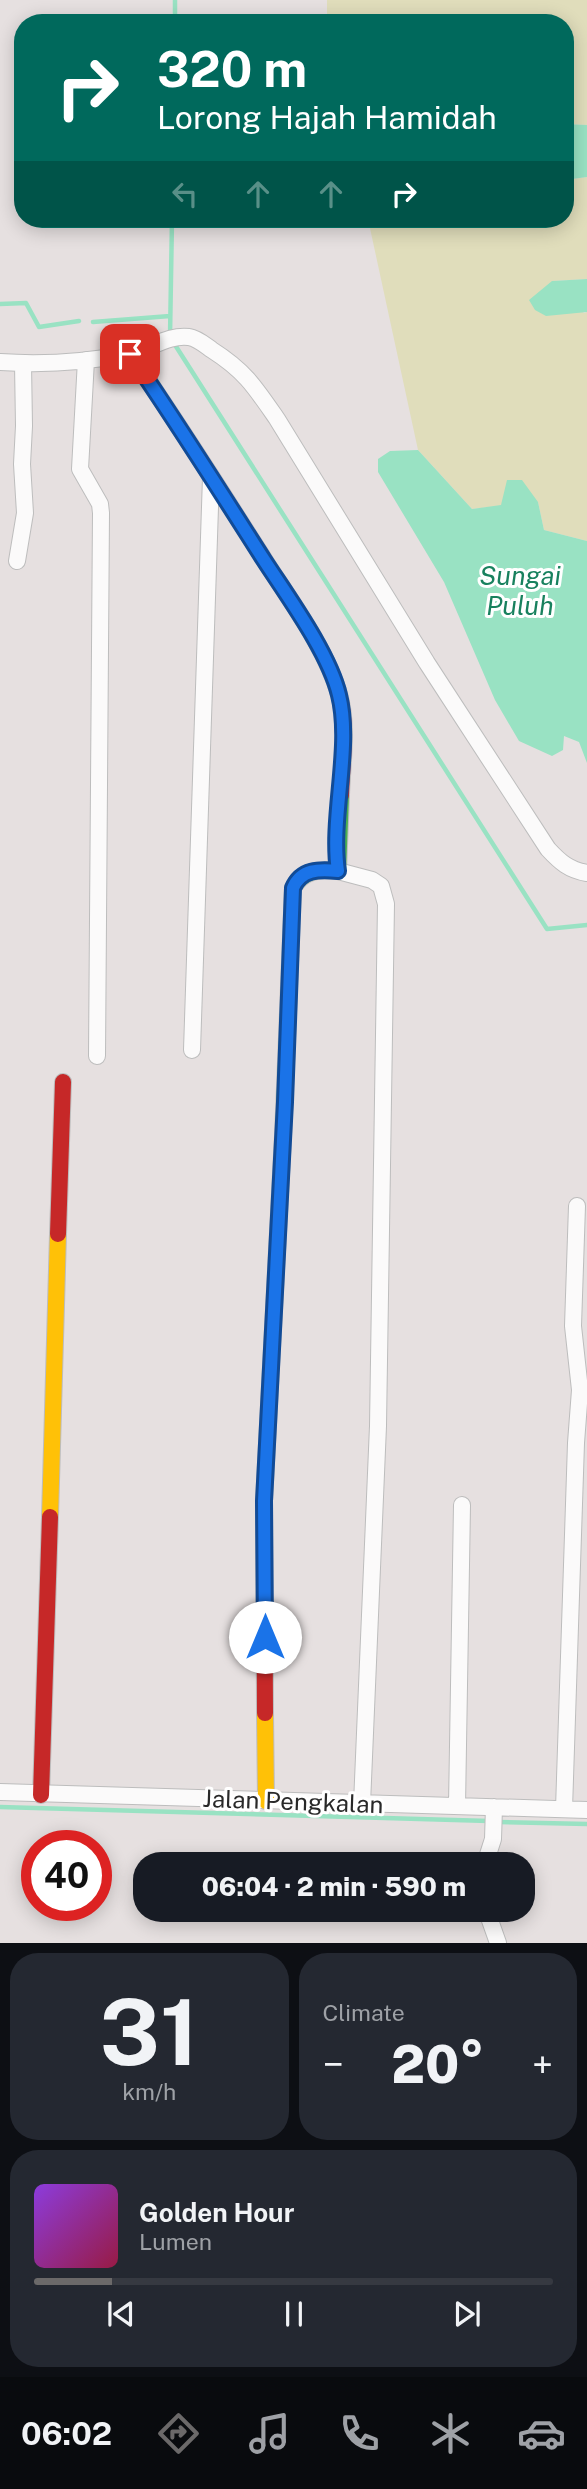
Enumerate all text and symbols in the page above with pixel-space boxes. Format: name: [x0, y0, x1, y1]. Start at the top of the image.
text: 320 m: [157, 40, 307, 98]
icon: right: [42, 42, 133, 133]
text: Lorong Hajah Hamidah: [157, 99, 497, 136]
icon: left: [166, 175, 204, 213]
icon: ahead: [239, 175, 277, 213]
icon: ahead: [312, 175, 350, 213]
icon: right: [385, 175, 423, 213]
pin: [100, 324, 160, 384]
icon: arrive: [111, 335, 149, 373]
water label: Sungai Puluh: [479, 560, 561, 621]
position arrow: [228, 1600, 302, 1674]
street label: Jalan Pengkalan: [202, 1784, 384, 1818]
speed limit sign: 40: [21, 1830, 112, 1921]
text: 06:04 · 2 min · 590 m: [202, 1871, 466, 1902]
text: 31: [100, 1979, 199, 2085]
text: Climate: [323, 1999, 405, 2026]
text: 20°: [391, 2034, 484, 2095]
text: −: [323, 2042, 344, 2087]
text: +: [532, 2042, 553, 2087]
text: km/h: [122, 2078, 176, 2105]
text: Golden Hour: [139, 2197, 294, 2228]
text: Lumen: [139, 2228, 212, 2255]
icon: previous: [102, 2295, 140, 2333]
icon: pause: [275, 2295, 313, 2333]
icon: next: [448, 2295, 486, 2333]
icon: directions: [154, 2409, 203, 2458]
icon: music: [245, 2409, 294, 2458]
icon: phone: [335, 2409, 384, 2458]
icon: climate: [426, 2409, 475, 2458]
icon: car: [517, 2409, 566, 2458]
text: 06:02: [21, 2415, 112, 2452]

